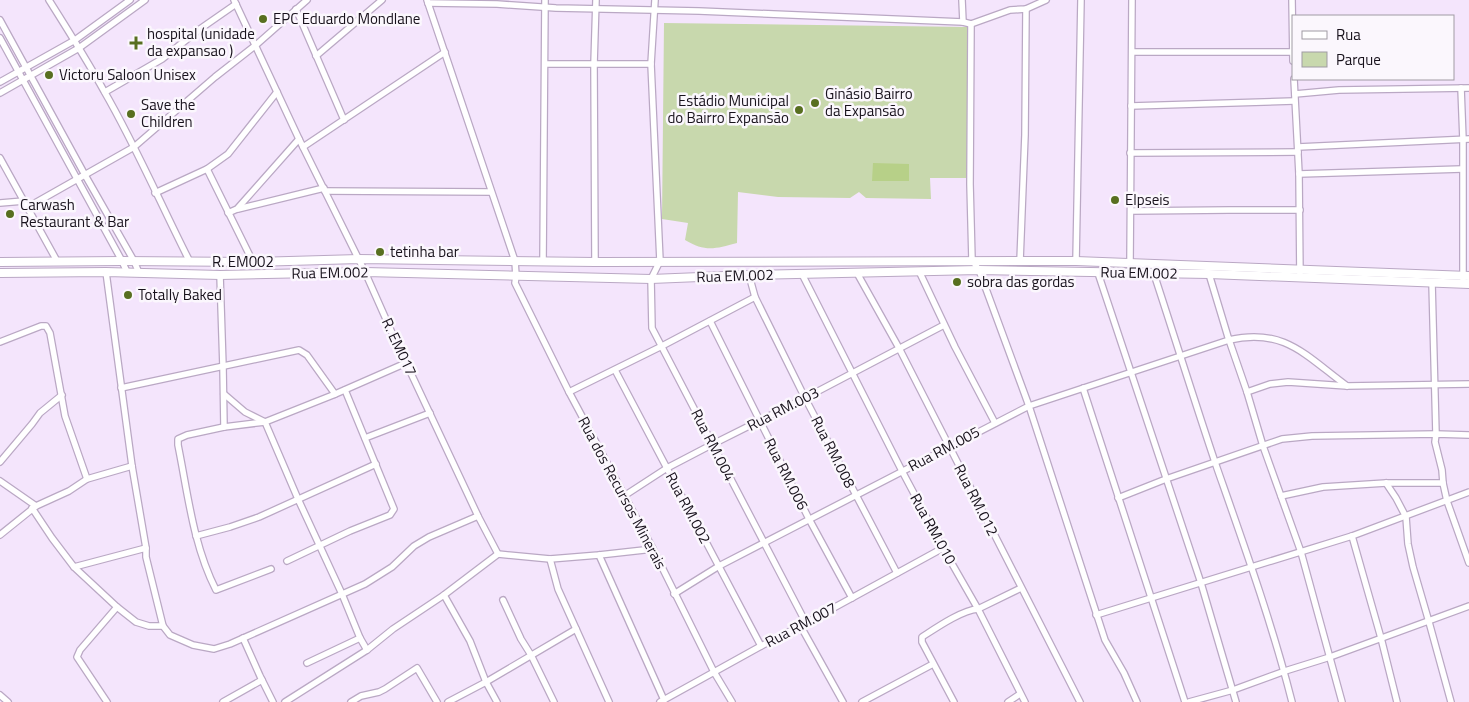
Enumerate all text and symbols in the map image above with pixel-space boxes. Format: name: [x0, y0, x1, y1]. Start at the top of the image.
place label: EPC Eduardo Mondlane: [273, 7, 420, 30]
marker: EPC Eduardo Mondlane: [257, 13, 269, 25]
legend: [1292, 15, 1454, 80]
place label: hospital (unidade da expansao ): [147, 22, 255, 62]
text: Rua: [1336, 23, 1361, 46]
marker: hospital (unidade da expansao ): [129, 36, 143, 50]
text: Parque: [1336, 48, 1381, 71]
place label: Victoru Saloon Unisex: [59, 63, 196, 86]
marker: Victoru Saloon Unisex: [43, 69, 55, 81]
place label: Ginásio Bairro da Expansão: [825, 82, 913, 122]
place label: Estádio Municipal do Bairro Expansão: [667, 89, 789, 129]
place label: Save the Children: [141, 93, 195, 133]
marker: Ginásio Bairro da Expansão: [809, 97, 821, 109]
marker: Estádio Municipal do Bairro Expansão: [793, 104, 805, 116]
marker: Save the Children: [125, 108, 137, 120]
place label: Elpseis: [1125, 188, 1170, 211]
place label: Carwash Restaurant & Bar: [20, 193, 129, 233]
marker: Elpseis: [1109, 194, 1121, 206]
marker: Carwash Restaurant & Bar: [4, 208, 16, 220]
place label: tetinha bar: [390, 240, 459, 263]
marker: tetinha bar: [374, 246, 386, 258]
street label: R. EM002: [212, 250, 274, 273]
street label: Rua EM.002: [291, 260, 369, 285]
street label: Rua EM.002: [1100, 260, 1178, 285]
street label: Rua EM.002: [696, 263, 774, 288]
place label: sobra das gordas: [967, 270, 1075, 293]
marker: sobra das gordas: [951, 276, 963, 288]
place label: Totally Baked: [138, 283, 222, 306]
marker: Totally Baked: [122, 289, 134, 301]
street label: R. EM017: [376, 314, 423, 380]
street label: Rua RM.003: [743, 381, 823, 437]
street label: Rua RM.004: [685, 405, 741, 485]
street label: Rua dos Recursos Minerais: [572, 412, 673, 573]
street label: Rua RM.008: [805, 412, 861, 492]
street label: Rua RM.005: [904, 420, 984, 477]
street label: Rua RM.006: [758, 434, 814, 514]
street label: Rua RM.012: [948, 460, 1004, 540]
street label: Rua RM.002: [660, 468, 717, 548]
street label: Rua RM.010: [904, 489, 962, 569]
street label: Rua RM.007: [761, 596, 841, 653]

